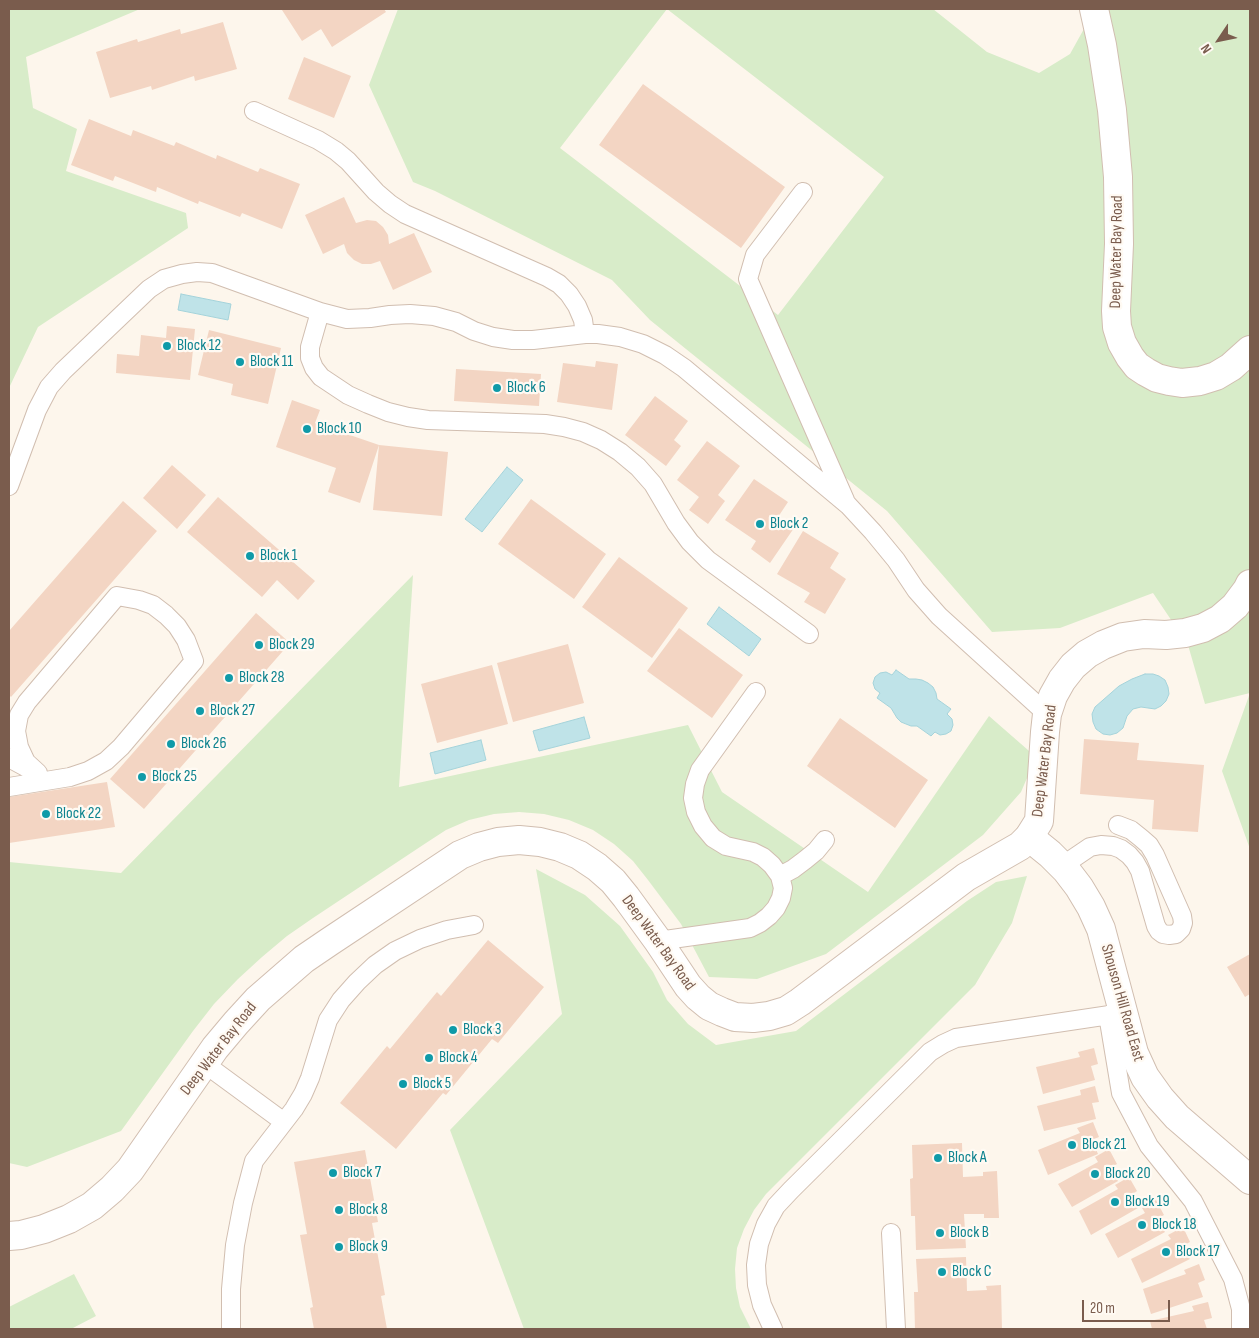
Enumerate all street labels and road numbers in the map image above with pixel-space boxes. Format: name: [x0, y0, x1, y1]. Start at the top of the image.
street label: Deep Water Bay Road: [1106, 195, 1128, 309]
street label: Deep Water Bay Road: [1029, 704, 1061, 818]
street label: Deep Water Bay Road: [617, 892, 699, 994]
street label: Shouson Hill Road East: [1096, 942, 1148, 1064]
street label: Deep Water Bay Road: [177, 999, 261, 1099]

